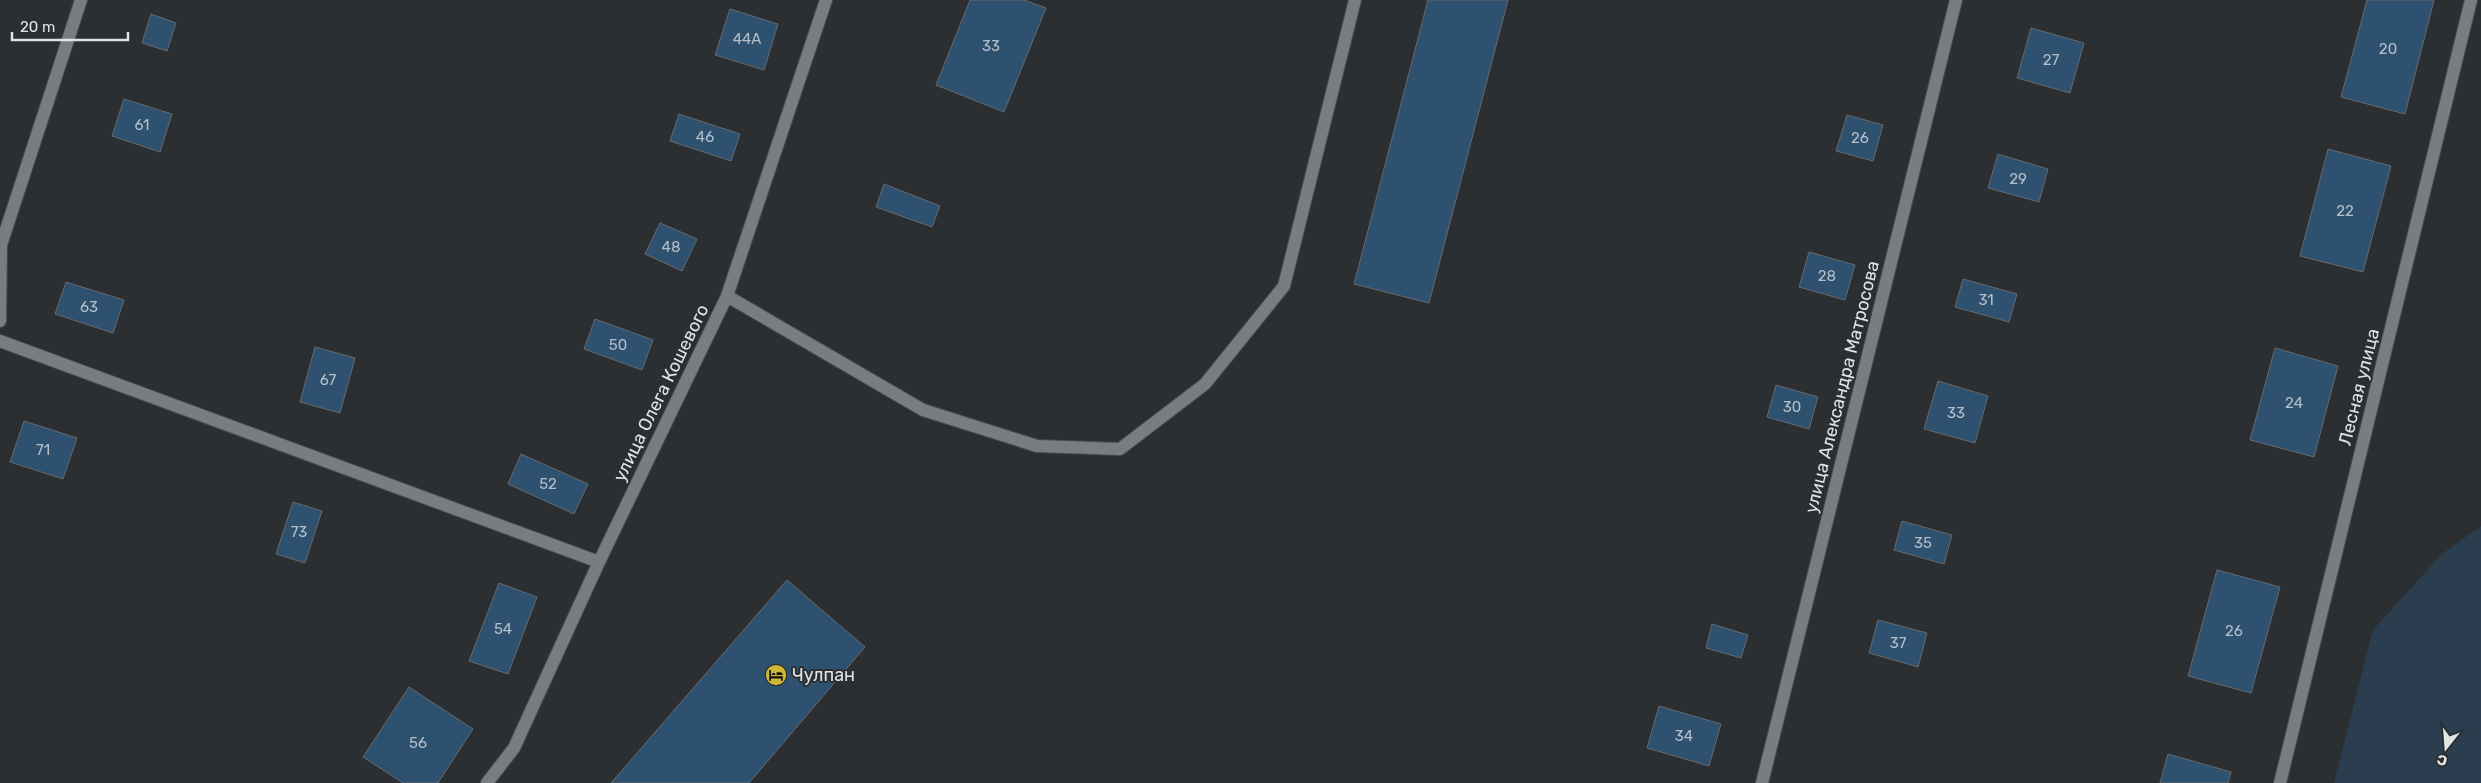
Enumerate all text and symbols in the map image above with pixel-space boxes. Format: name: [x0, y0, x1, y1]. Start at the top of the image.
scale bar: [12, 10, 129, 42]
text: 20 m: [20, 18, 55, 36]
house number: 44А: [733, 30, 761, 48]
house number: 33: [982, 37, 1000, 55]
house number: 20: [2379, 40, 2397, 58]
house number: 27: [2043, 51, 2060, 69]
house number: 61: [134, 116, 150, 134]
house number: 46: [696, 128, 714, 146]
house number: 26: [1851, 129, 1869, 147]
house number: 29: [2009, 170, 2027, 188]
house number: 22: [2336, 202, 2354, 220]
house number: 48: [662, 238, 680, 256]
street label: улица Александра Матросова: [1800, 258, 1884, 516]
house number: 28: [1818, 267, 1836, 285]
house number: 31: [1978, 291, 1994, 309]
house number: 63: [80, 298, 98, 316]
street label: улица Олега Кошевого: [608, 301, 714, 485]
street label: Лесная улица: [2334, 326, 2384, 448]
house number: 50: [609, 336, 627, 354]
house number: 67: [320, 371, 336, 389]
house number: 24: [2285, 394, 2303, 412]
house number: 30: [1783, 398, 1801, 416]
house number: 33: [1947, 404, 1965, 422]
house number: 71: [36, 441, 50, 459]
house number: 52: [539, 475, 557, 493]
house number: 73: [291, 523, 307, 541]
house number: 35: [1914, 534, 1932, 552]
house number: 54: [494, 620, 512, 638]
house number: 26: [2225, 622, 2243, 640]
house number: 37: [1890, 634, 1907, 652]
hotel icon: Чулпан: [764, 663, 788, 687]
place label: Чулпан: [792, 664, 855, 686]
north arrow: [2421, 723, 2471, 773]
house number: 34: [1675, 727, 1693, 745]
house number: 56: [409, 734, 427, 752]
text: С: [2435, 750, 2450, 770]

